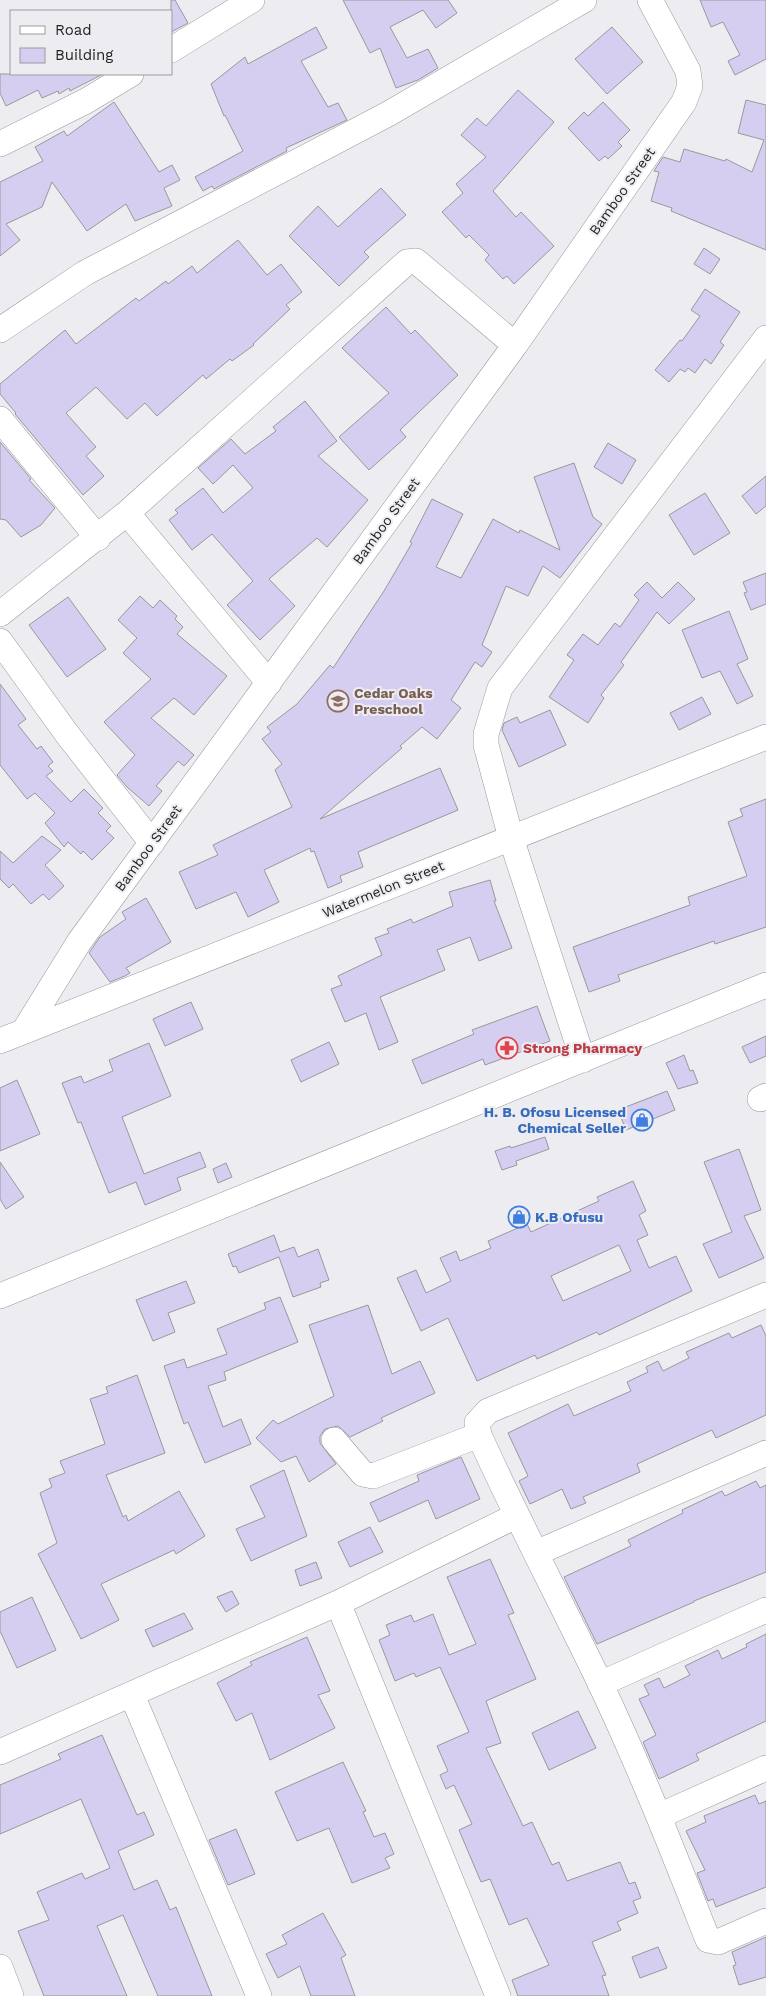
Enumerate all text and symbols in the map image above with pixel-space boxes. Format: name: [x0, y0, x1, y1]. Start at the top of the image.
legend: [10, 10, 172, 75]
text: Road: [55, 21, 92, 39]
text: Building: [55, 46, 113, 64]
street label: Bamboo Street: [586, 144, 658, 238]
street label: Bamboo Street: [349, 475, 423, 567]
place label: Cedar Oaks Preschool: [354, 685, 433, 717]
school or university icon: Cedar Oaks Preschool: [326, 689, 350, 713]
street label: Bamboo Street: [111, 802, 185, 894]
street label: Watermelon Street: [320, 857, 446, 921]
pharmacy icon: Strong Pharmacy: [495, 1036, 519, 1060]
place label: Strong Pharmacy: [523, 1040, 642, 1056]
place label: H. B. Ofosu Licensed Chemical Seller: [484, 1104, 626, 1136]
shop icon: H. B. Ofosu Licensed Chemical Seller: [630, 1108, 654, 1132]
shop icon: K.B Ofusu: [507, 1205, 531, 1229]
place label: K.B Ofusu: [535, 1209, 603, 1225]

